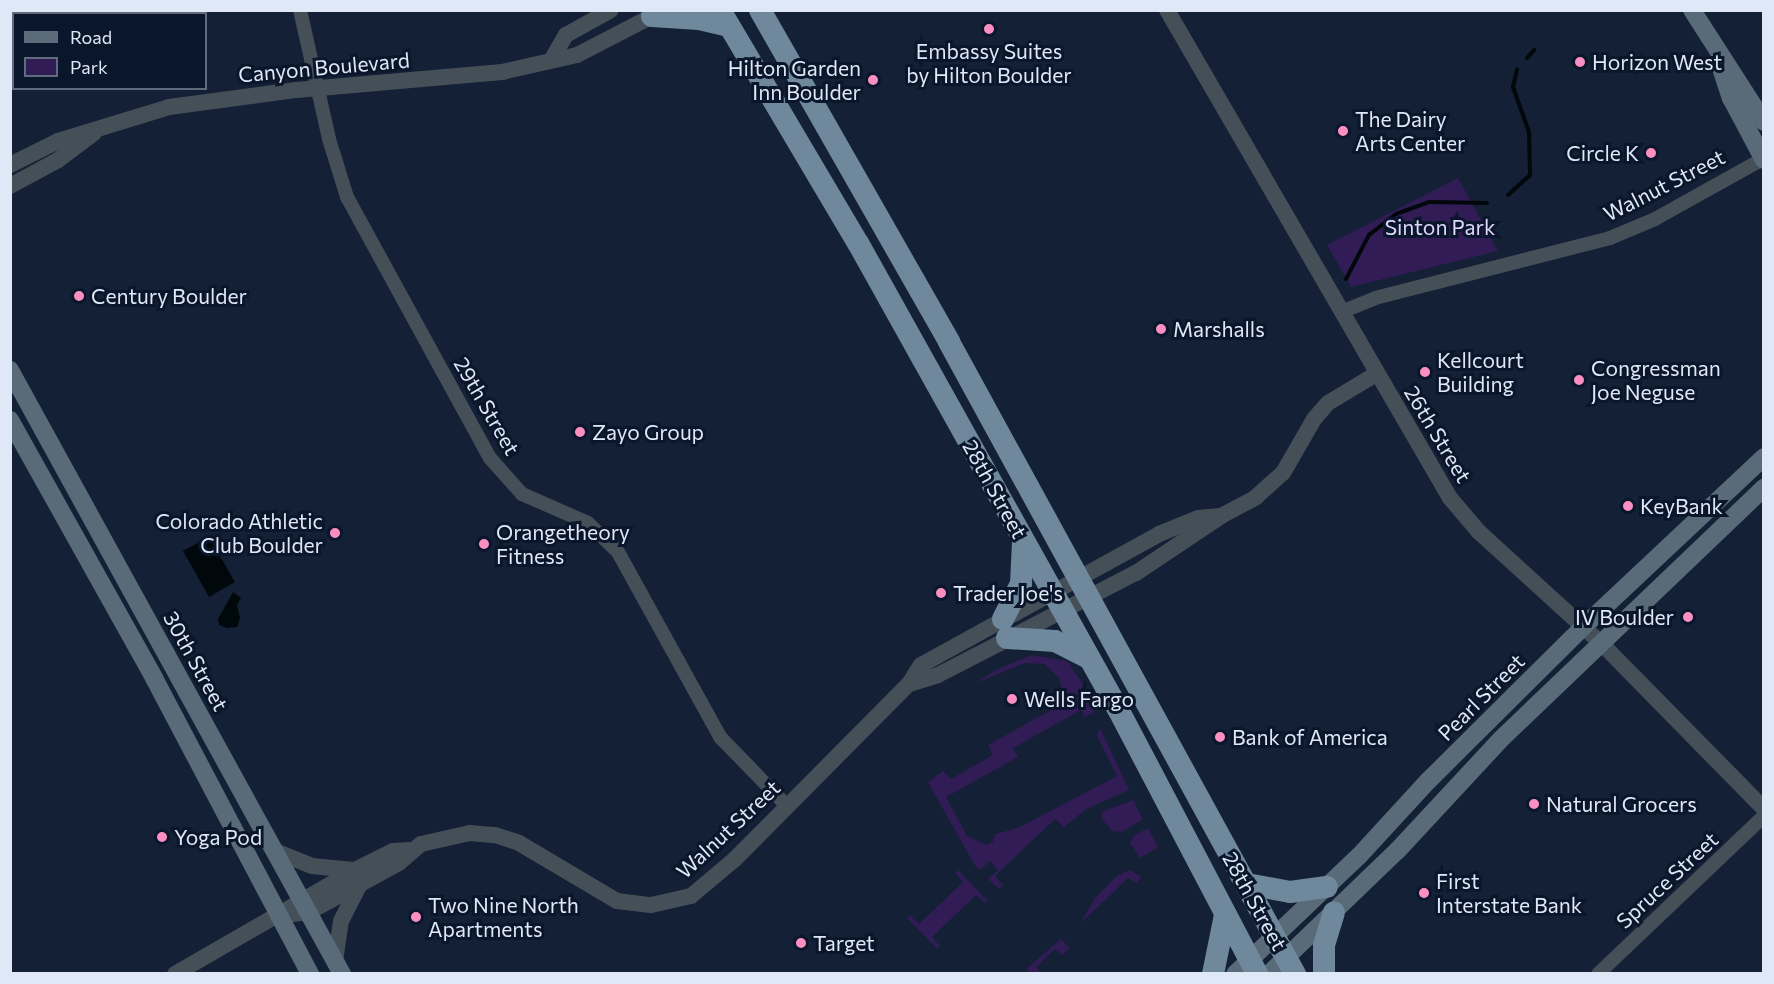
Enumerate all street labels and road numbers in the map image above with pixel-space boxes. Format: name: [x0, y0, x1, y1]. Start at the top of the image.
street label: Canyon Boulevard: [237, 47, 411, 87]
street label: Walnut Street: [1599, 144, 1729, 226]
street label: 29th Street: [449, 353, 525, 459]
street label: 26th Street: [1399, 381, 1477, 487]
street label: 28th Street: [958, 436, 1032, 542]
street label: 30th Street: [158, 607, 234, 715]
street label: Pearl Street: [1433, 649, 1529, 745]
street label: Walnut Street: [671, 775, 785, 883]
street label: Spruce Street: [1611, 827, 1723, 933]
street label: 28th Street: [1218, 848, 1292, 954]

